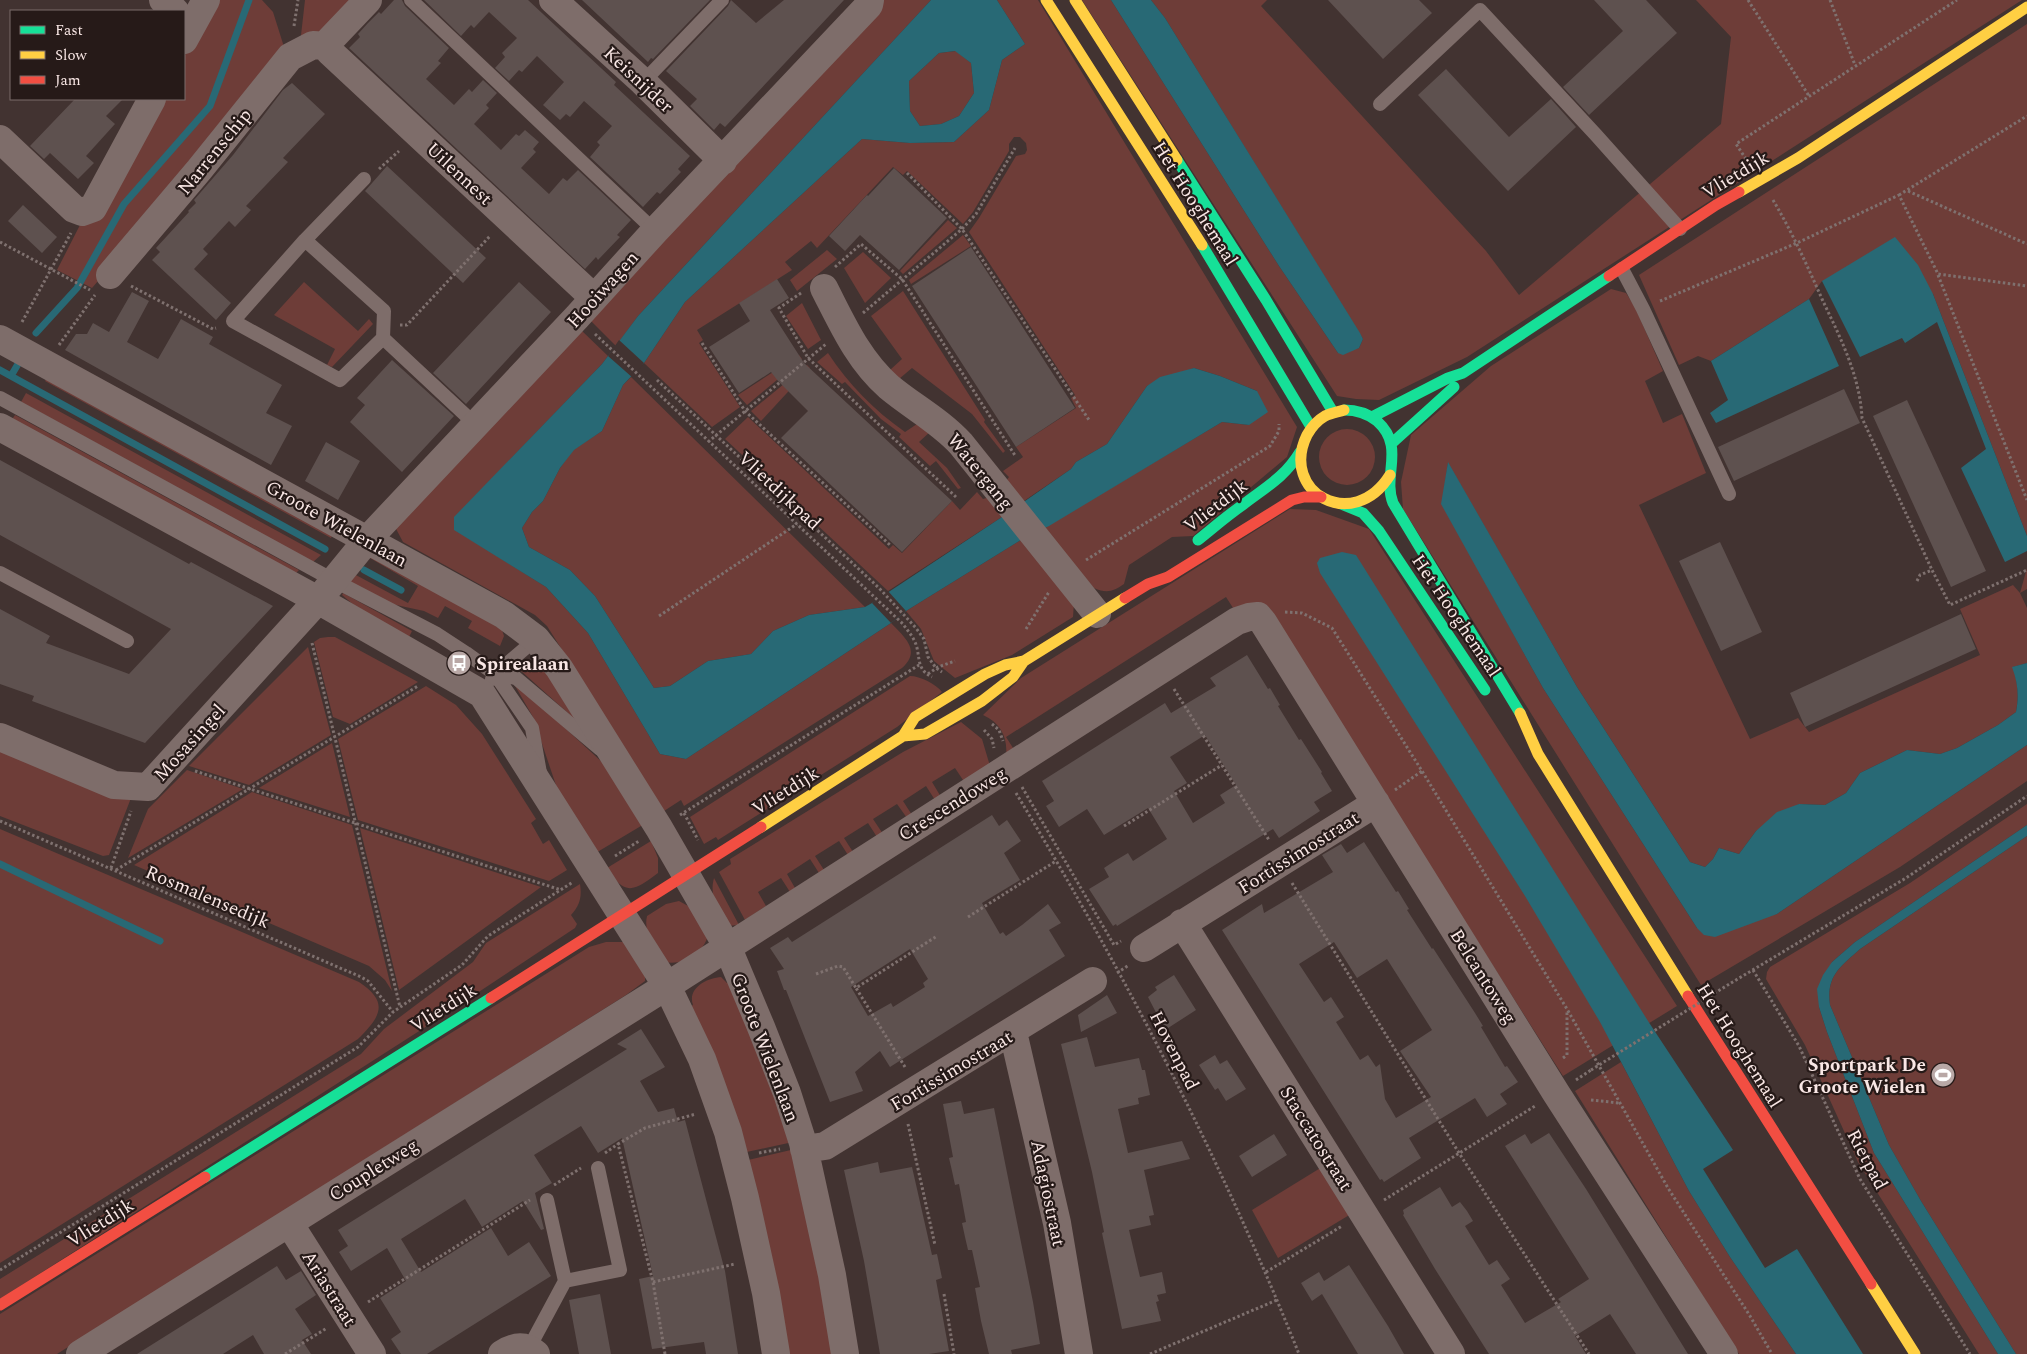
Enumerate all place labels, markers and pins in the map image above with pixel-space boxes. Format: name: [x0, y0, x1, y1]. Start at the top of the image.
bus stop icon: Spirealaan: [446, 650, 472, 676]
place label: Spirealaan: [476, 650, 569, 679]
place label: Sportpark De Groote Wielen: [1798, 1051, 1926, 1102]
sports icon: Sportpark De Groote Wielen: [1930, 1062, 1956, 1088]

